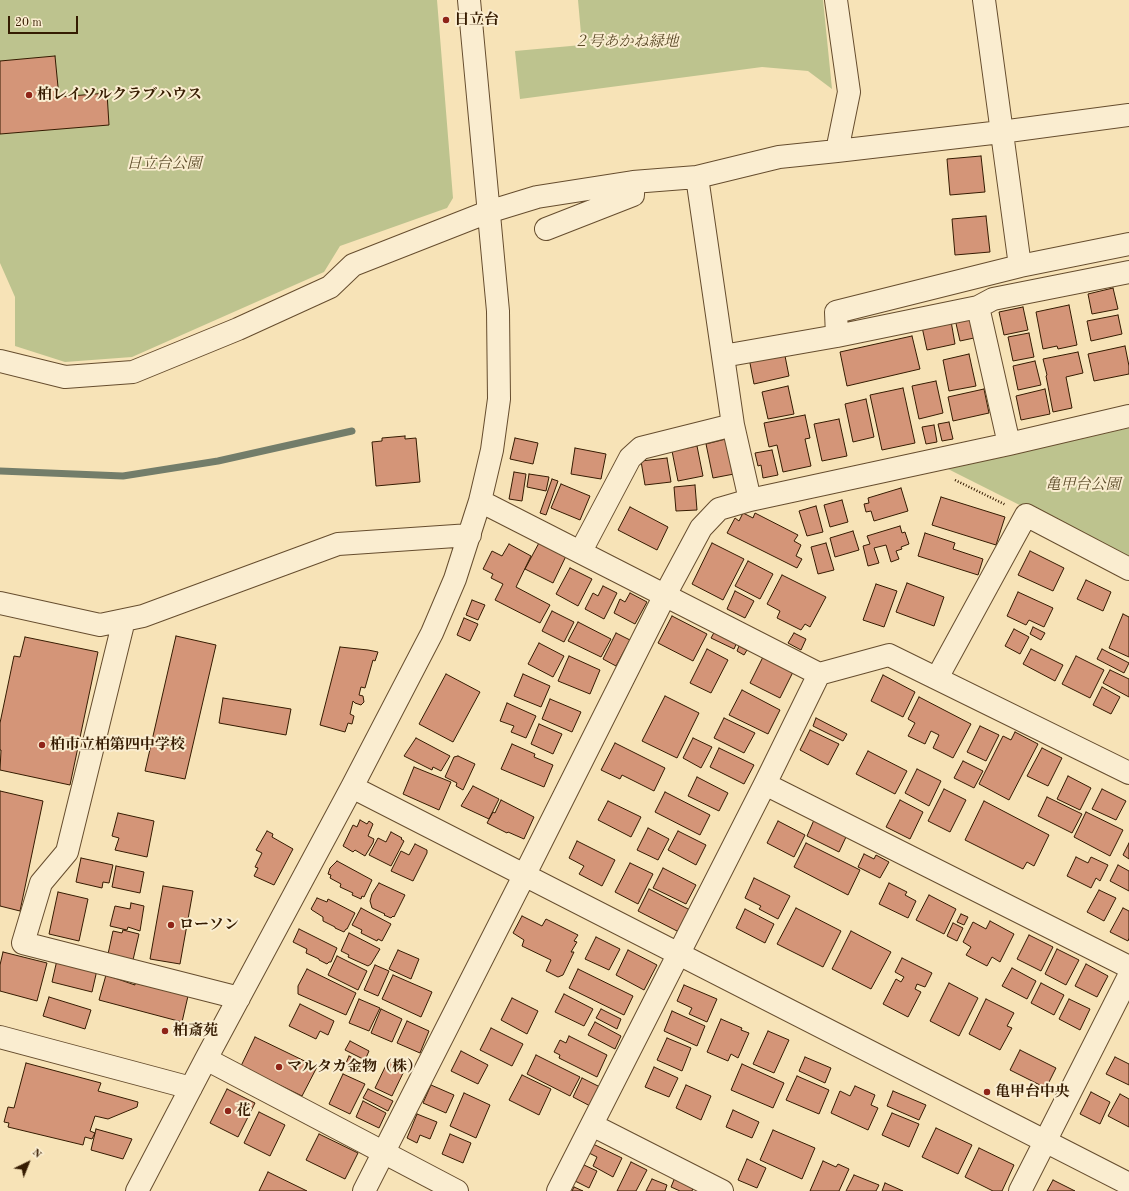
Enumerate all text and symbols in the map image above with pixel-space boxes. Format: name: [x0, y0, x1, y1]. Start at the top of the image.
scale bar: [10, 8, 80, 34]
place label: 日立台: [454, 11, 499, 29]
marker: 日立台: [441, 15, 451, 25]
text: 20 m: [15, 17, 42, 29]
park label: ２号あかね緑地: [574, 33, 678, 51]
place label: 柏レイソルクラブハウス: [37, 86, 202, 104]
marker: 柏レイソルクラブハウス: [24, 90, 34, 100]
park label: 日立台公園: [127, 155, 201, 173]
park label: 亀甲台公園: [1046, 476, 1120, 494]
place label: 柏市立柏第四中学校: [50, 736, 185, 754]
marker: 柏市立柏第四中学校: [37, 740, 47, 750]
place label: ローソン: [179, 916, 239, 934]
marker: ローソン: [166, 920, 176, 930]
place label: 柏斎苑: [173, 1022, 218, 1040]
marker: 柏斎苑: [160, 1026, 170, 1036]
place label: マルタカ金物（株）: [287, 1058, 422, 1076]
marker: マルタカ金物（株）: [274, 1062, 284, 1072]
place label: 亀甲台中央: [995, 1083, 1070, 1101]
marker: 亀甲台中央: [982, 1087, 992, 1097]
place label: 花: [236, 1102, 251, 1120]
marker: 花: [223, 1106, 233, 1116]
north arrow: [8, 1143, 48, 1183]
text: N: [30, 1147, 43, 1161]

